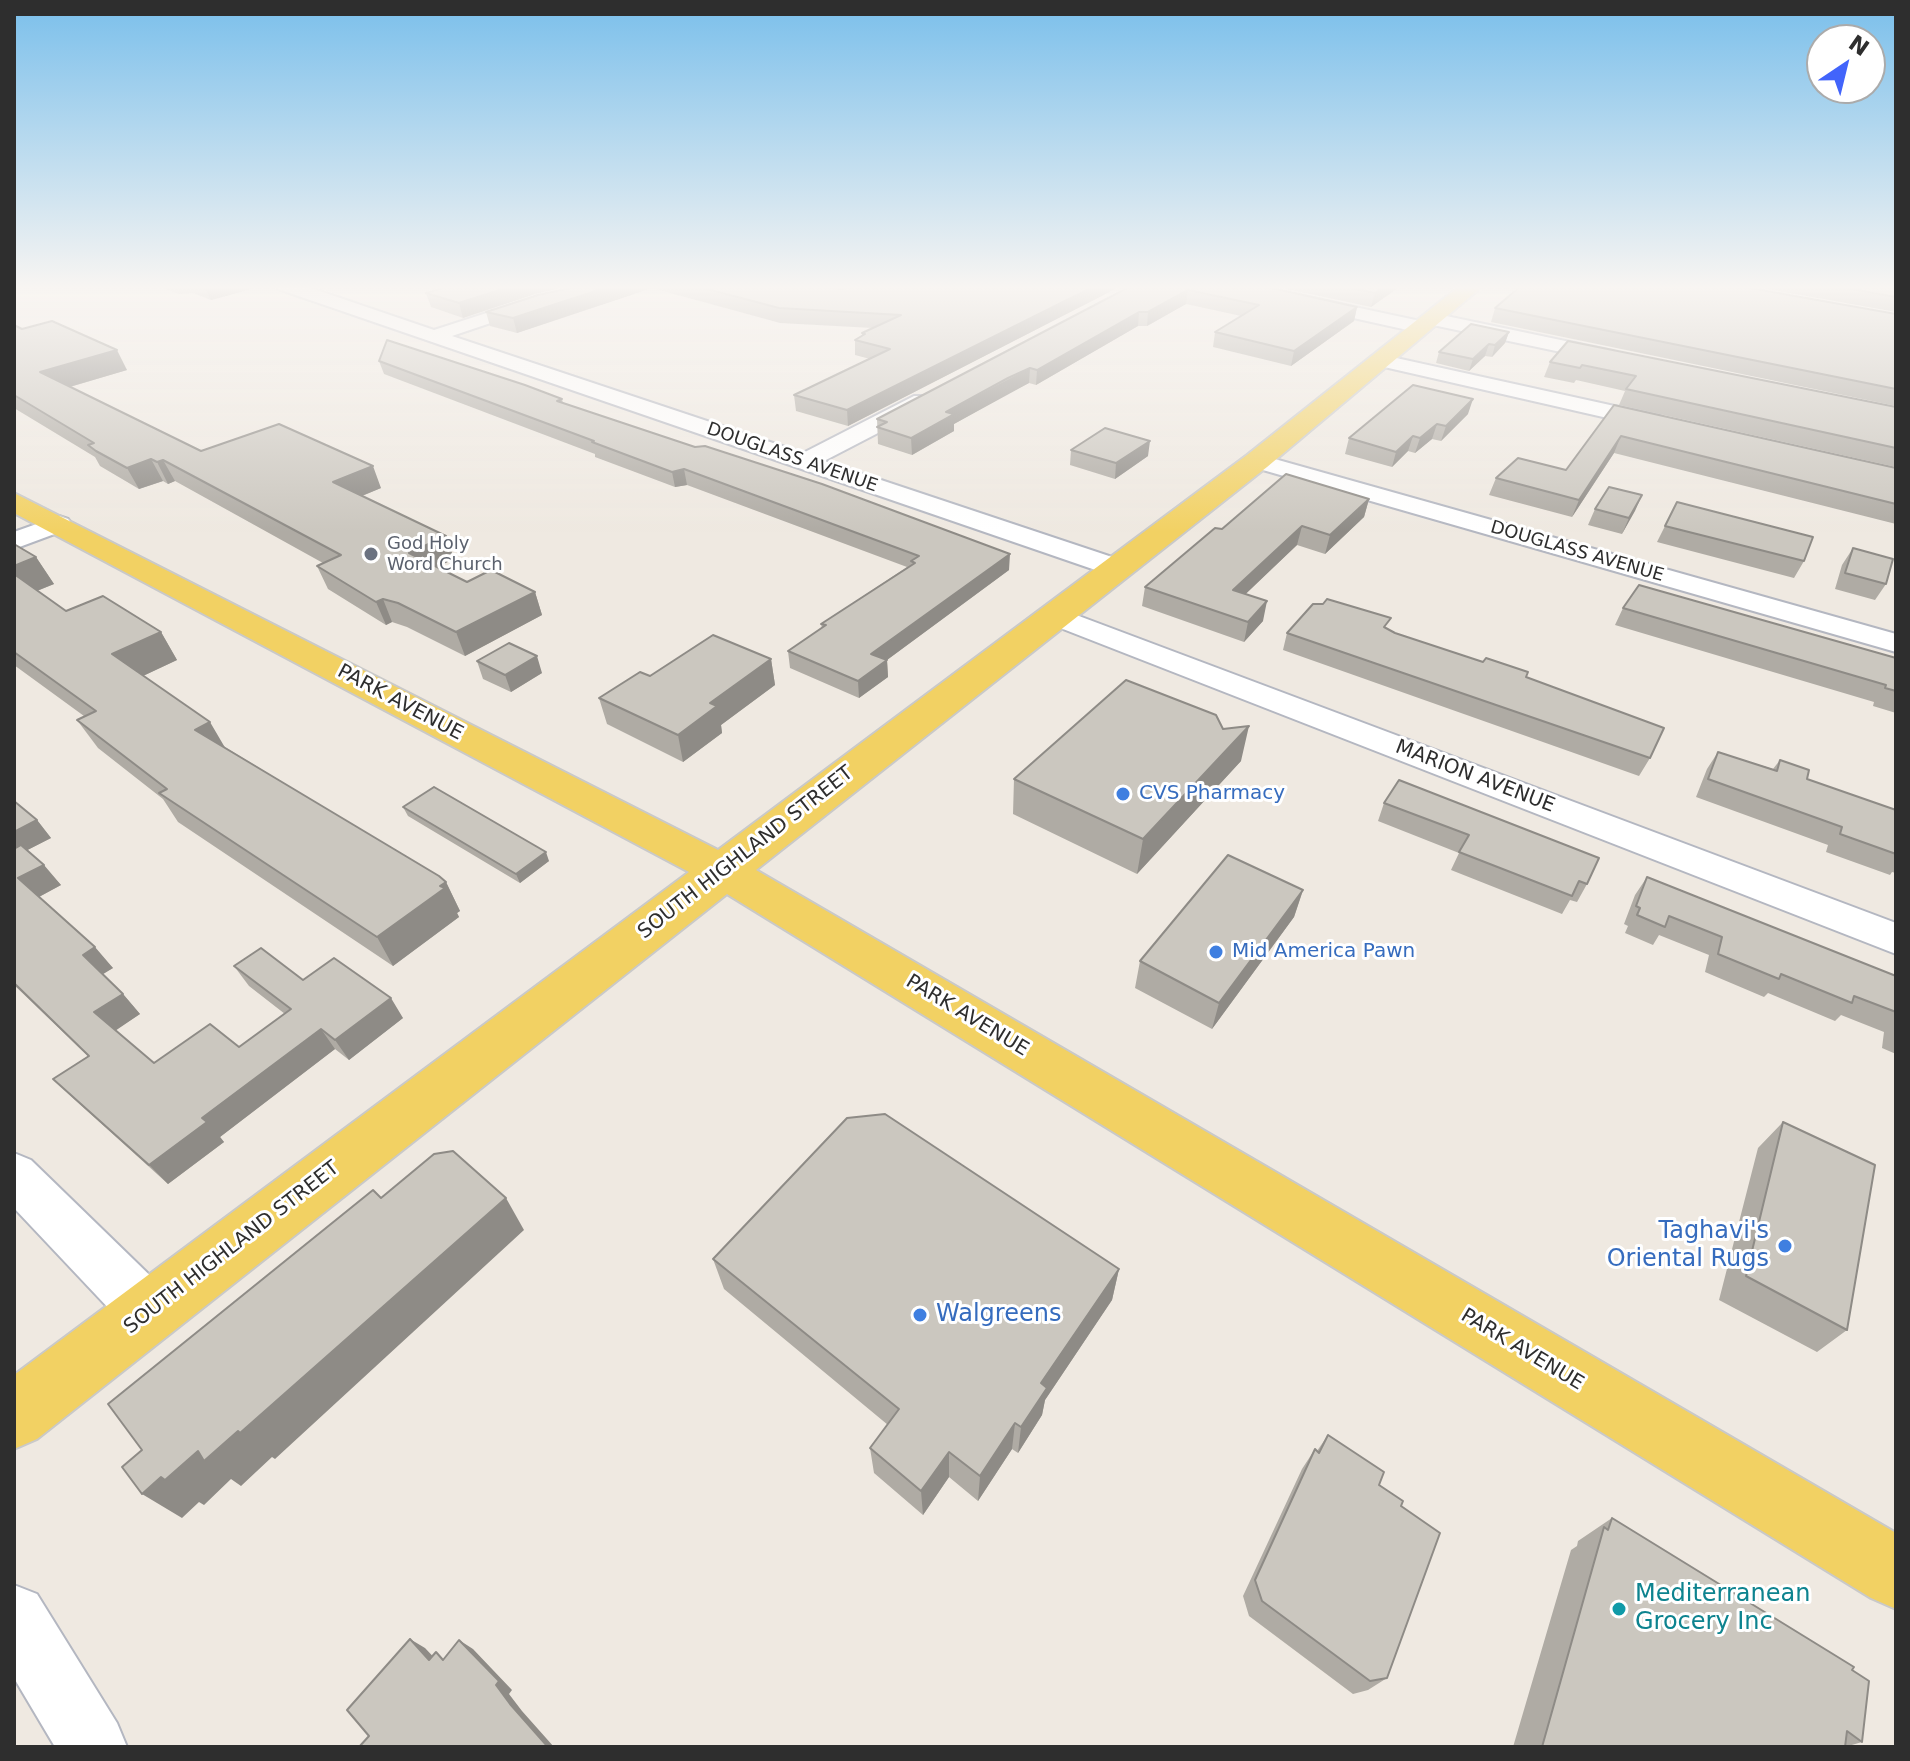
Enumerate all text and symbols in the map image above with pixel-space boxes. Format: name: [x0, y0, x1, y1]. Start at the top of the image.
north arrow: [1806, 24, 1886, 104]
text: N: [1844, 30, 1874, 61]
street label: DOUGLASS AVENUE: [704, 419, 880, 497]
street label: DOUGLASS AVENUE: [1488, 517, 1666, 587]
place label: God Holy Word Church: [387, 533, 503, 576]
marker: God Holy Word Church: [362, 545, 380, 563]
street label: PARK AVENUE: [333, 660, 467, 746]
street label: MARION AVENUE: [1392, 736, 1558, 818]
street label: SOUTH HIGHLAND STREET: [634, 762, 858, 944]
place label: CVS Pharmacy: [1139, 782, 1285, 806]
marker: CVS Pharmacy: [1114, 785, 1132, 803]
place label: Mid America Pawn: [1232, 940, 1415, 964]
marker: Mid America Pawn: [1207, 943, 1225, 961]
street label: PARK AVENUE: [901, 970, 1033, 1062]
street label: SOUTH HIGHLAND STREET: [120, 1157, 344, 1339]
place label: Taghavi's Oriental Rugs: [1607, 1218, 1769, 1274]
marker: Taghavi's Oriental Rugs: [1776, 1237, 1794, 1255]
place label: Walgreens: [936, 1301, 1061, 1329]
street label: PARK AVENUE: [1456, 1304, 1588, 1396]
marker: Walgreens: [911, 1306, 929, 1324]
place label: Mediterranean Grocery Inc: [1635, 1581, 1810, 1637]
marker: Mediterranean Grocery Inc: [1610, 1600, 1628, 1618]

